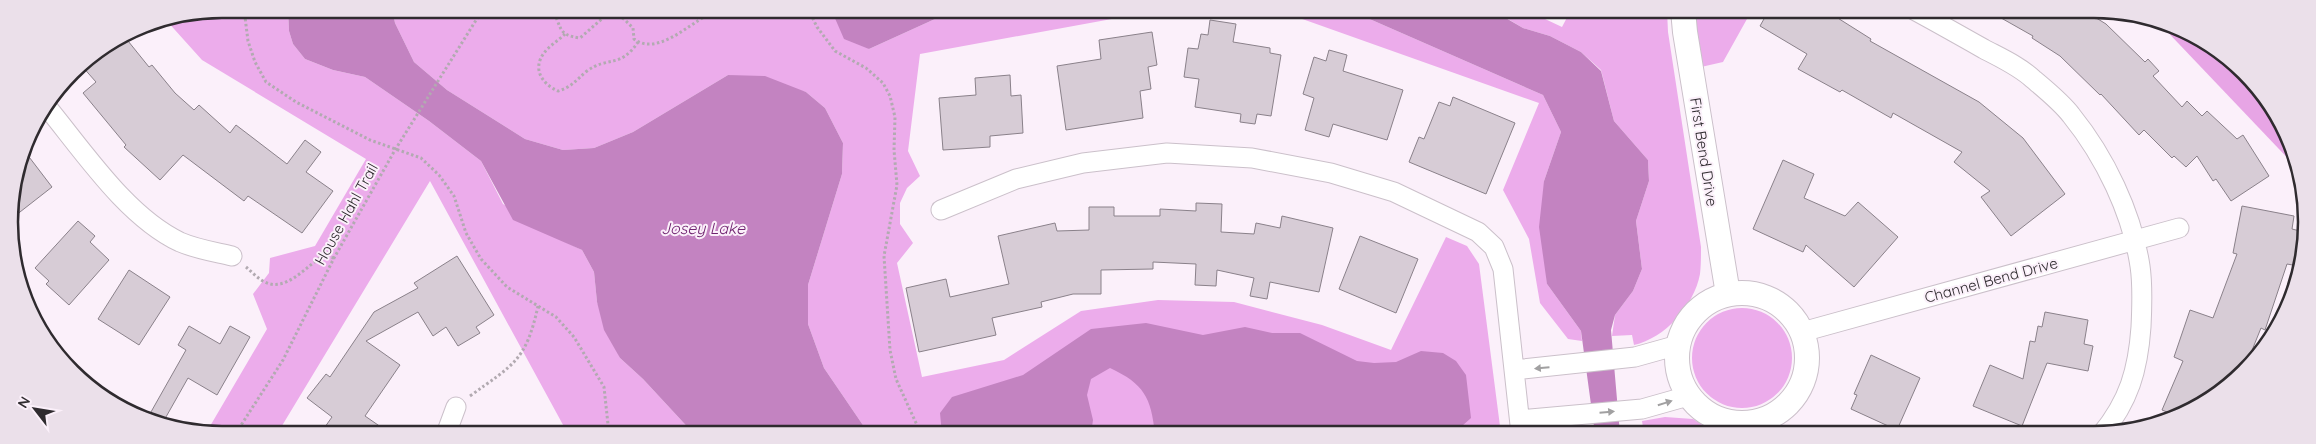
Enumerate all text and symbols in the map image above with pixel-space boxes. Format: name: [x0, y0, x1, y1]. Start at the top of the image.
street label: First Bend Drive: [1686, 96, 1722, 208]
street label: House Hahl Trail: [310, 160, 382, 268]
water label: Josey Lake: [661, 218, 746, 238]
street label: Channel Bend Drive: [1922, 253, 2060, 307]
one-way arrow: [1533, 364, 1549, 372]
north arrow: [10, 384, 60, 434]
text: N: [13, 393, 34, 411]
one-way arrow: [1657, 398, 1672, 406]
one-way arrow: [1599, 408, 1615, 416]

